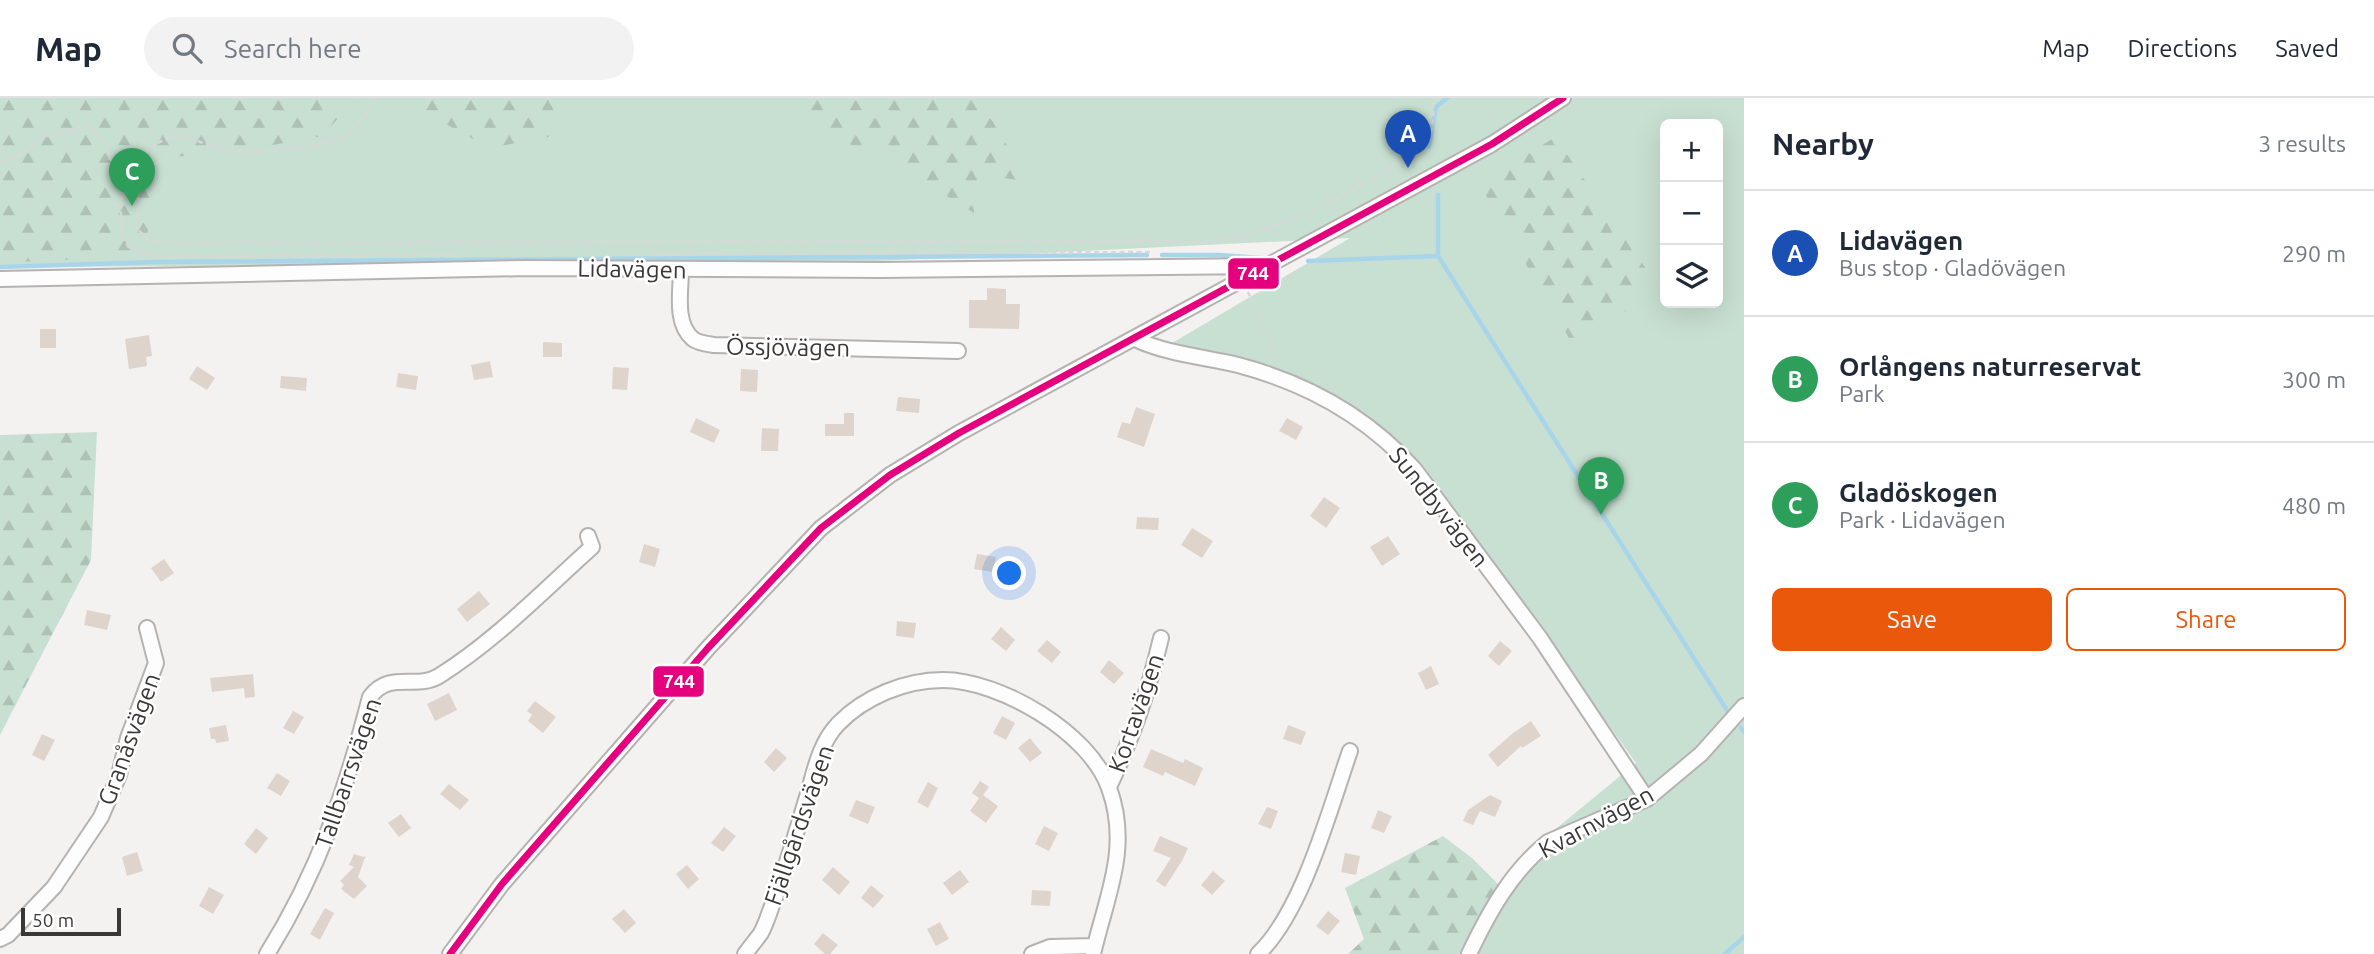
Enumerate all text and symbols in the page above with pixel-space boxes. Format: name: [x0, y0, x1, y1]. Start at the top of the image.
search box: [144, 17, 634, 80]
icon: search: [168, 29, 206, 67]
text: Map: [35, 30, 102, 67]
text: Search here: [224, 34, 362, 63]
text: Map: [2042, 35, 2089, 62]
text: Directions: [2127, 35, 2237, 62]
text: Saved: [2275, 35, 2339, 62]
pin: A: [1385, 110, 1431, 168]
map controls: [1660, 119, 1723, 308]
button: +: [1660, 119, 1723, 182]
text: Nearby: [1772, 127, 1874, 161]
text: 3 results: [2258, 131, 2346, 156]
pin: C: [109, 148, 155, 206]
button: −: [1660, 182, 1723, 245]
text: Lidavägen: [1839, 226, 1963, 255]
text: A: [1787, 241, 1803, 266]
text: 290 m: [2282, 241, 2346, 266]
button: layers: [1660, 245, 1723, 308]
street label: Lidavägen: [577, 255, 687, 283]
text: Bus stop · Gladövägen: [1839, 255, 2066, 280]
line badge: 744: [1227, 257, 1280, 290]
text: 744: [1237, 262, 1269, 284]
street label: Össjövägen: [726, 332, 850, 362]
text: Orlångens naturreservat: [1839, 352, 2141, 381]
text: B: [1787, 367, 1803, 392]
text: 300 m: [2282, 367, 2346, 392]
text: Park: [1839, 381, 1885, 406]
street label: Sundbyvägen: [1384, 442, 1494, 572]
pin: B: [1578, 457, 1624, 515]
text: Gladöskogen: [1839, 478, 1998, 507]
text: C: [1788, 493, 1802, 518]
text: 480 m: [2282, 493, 2346, 518]
text: Park · Lidavägen: [1839, 507, 2006, 532]
your location: [992, 556, 1026, 590]
button: Save: [1772, 588, 2052, 651]
button: Share: [2066, 588, 2346, 651]
street label: Kortavägen: [1103, 650, 1169, 776]
line badge: 744: [652, 665, 705, 698]
street label: Granåsvägen: [93, 669, 165, 809]
text: 744: [663, 670, 695, 692]
street label: Tallbarrsvägen: [310, 694, 386, 852]
street label: Fjällgårdsvägen: [759, 741, 839, 909]
street label: Kvarnvägen: [1534, 780, 1658, 864]
scale bar: [21, 905, 121, 937]
text: 50 m: [32, 909, 74, 931]

